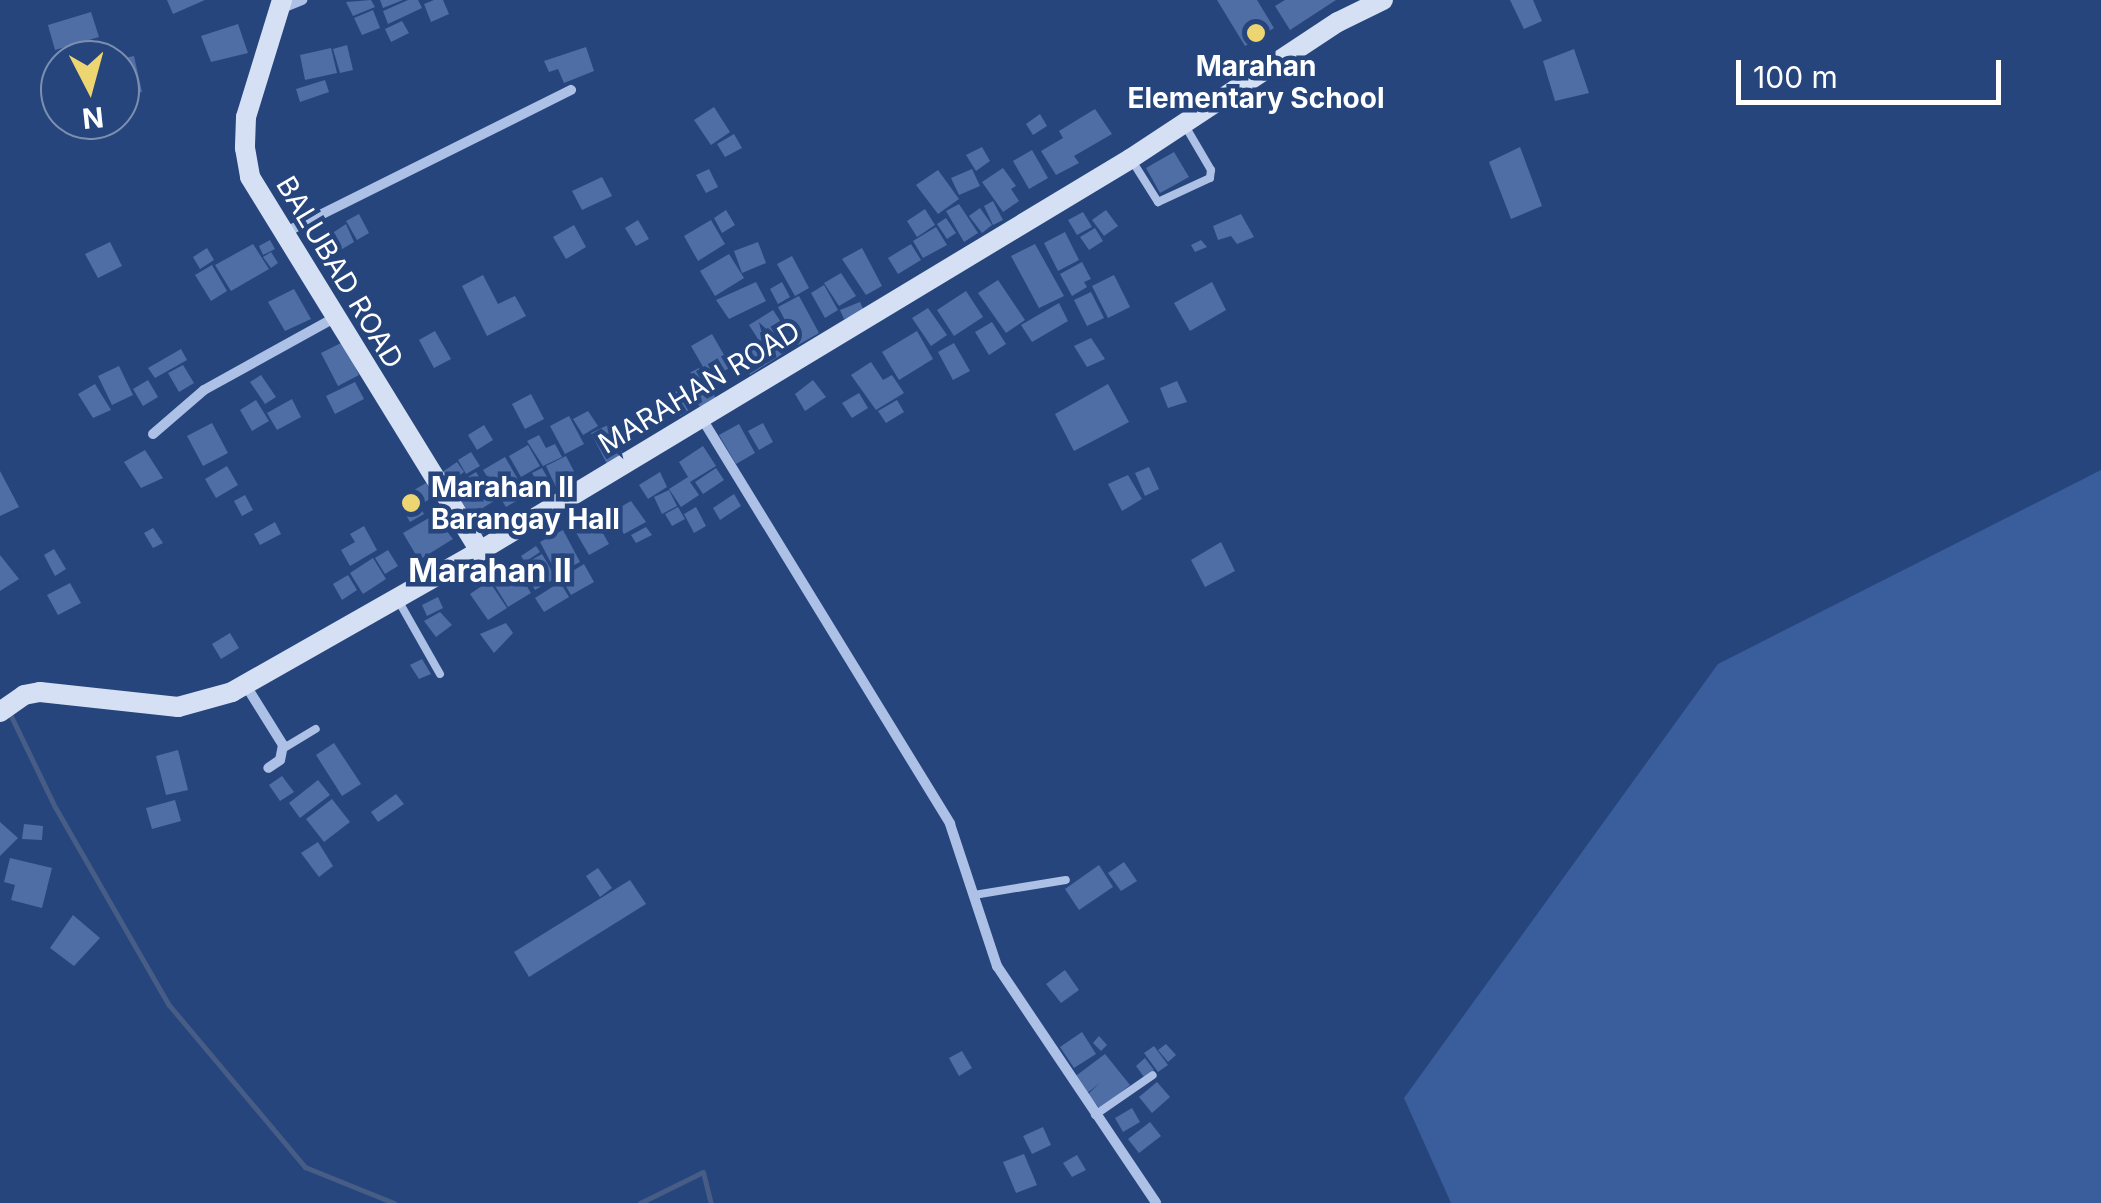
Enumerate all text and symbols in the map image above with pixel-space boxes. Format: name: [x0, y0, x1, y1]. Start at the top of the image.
marker: Marahan Elementary School: [1245, 22, 1267, 44]
north arrow: [40, 40, 140, 140]
scale bar: [1741, 40, 2006, 102]
place label: Marahan Elementary School: [1127, 49, 1385, 115]
text: 100 m: [1753, 59, 1838, 95]
text: N: [81, 100, 105, 136]
street label: BALUBAD ROAD: [269, 170, 411, 374]
street label: MARAHAN ROAD: [592, 314, 806, 460]
place label: Marahan II Barangay Hall: [431, 470, 620, 536]
marker: Marahan II Barangay Hall: [400, 492, 422, 514]
district label: Marahan II: [408, 552, 572, 590]

